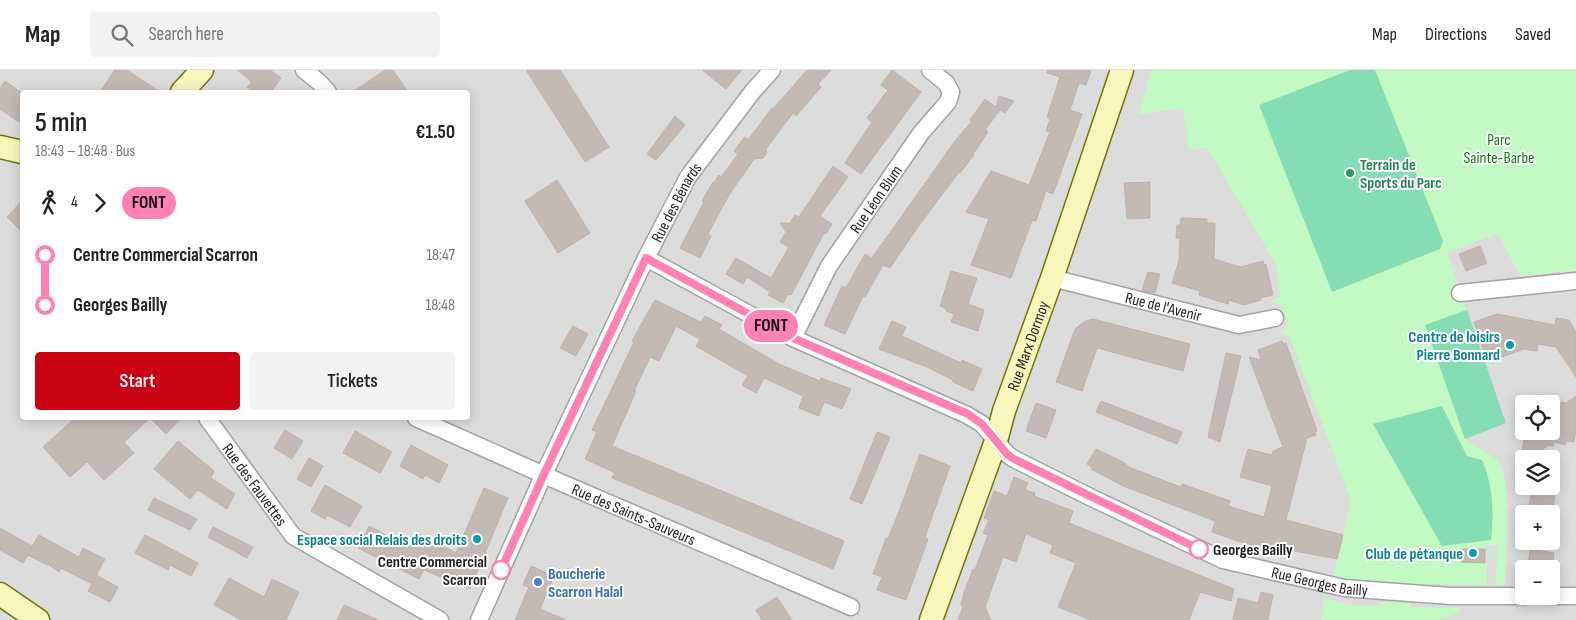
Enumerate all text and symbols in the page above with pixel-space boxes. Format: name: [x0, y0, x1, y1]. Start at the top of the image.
search box: [90, 12, 440, 57]
text: Map: [25, 20, 60, 49]
icon: search: [108, 21, 136, 49]
text: Search here: [148, 23, 224, 46]
text: Map: [1372, 24, 1397, 45]
text: Directions: [1425, 24, 1487, 45]
text: Saved: [1515, 24, 1551, 45]
text: 5 min: [35, 106, 87, 139]
text: €1.50: [415, 121, 455, 144]
park label: Parc Sainte-Barbe: [1463, 131, 1535, 168]
text: 18:43 – 18:48 · Bus: [35, 142, 135, 161]
place label: Terrain de Sports du Parc: [1360, 156, 1442, 193]
street label: Rue des Bénards: [648, 159, 707, 246]
street label: Rue Léon Blum: [846, 162, 907, 237]
marker: Terrain de Sports du Parc: [1344, 167, 1356, 179]
icon: walk: [35, 189, 63, 217]
icon: forward: [86, 189, 114, 217]
text: FONT: [132, 192, 166, 213]
text: 4: [71, 193, 78, 212]
text: Centre Commercial Scarron: [73, 244, 258, 267]
text: 18:47: [426, 246, 455, 265]
street label: Rue de l'Avenir: [1123, 289, 1204, 326]
text: Georges Bailly: [73, 294, 167, 317]
text: 18:48: [426, 296, 455, 315]
street label: Rue Marx Dormoy: [1004, 299, 1054, 394]
line badge: FONT: [736, 310, 806, 342]
text: FONT: [754, 315, 788, 336]
place label: Centre de loisirs Pierre Bonnard: [1408, 328, 1500, 365]
marker: Centre de loisirs Pierre Bonnard: [1504, 339, 1516, 351]
button: Start: [35, 352, 240, 410]
button: Tickets: [250, 352, 455, 410]
map controls: [1515, 395, 1560, 605]
button: locate: [1515, 395, 1560, 440]
street label: Rue des Fauvettes: [218, 440, 291, 530]
button: layers: [1515, 450, 1560, 495]
street label: Rue des Saints-Sauveurs: [568, 480, 698, 550]
button: +: [1515, 505, 1560, 550]
place label: Espace social Relais des droits: [297, 531, 467, 550]
marker: Espace social Relais des droits: [471, 533, 483, 545]
marker: Georges Bailly: [1189, 539, 1209, 559]
place label: Georges Bailly: [1213, 541, 1293, 560]
place label: Club de pétanque: [1365, 545, 1463, 564]
marker: Club de pétanque: [1467, 547, 1479, 559]
place label: Centre Commercial Scarron: [378, 553, 487, 590]
marker: Centre Commercial Scarron: [491, 560, 511, 580]
button: −: [1515, 560, 1560, 605]
street label: Rue Georges Bailly: [1269, 564, 1368, 601]
place label: Boucherie Scarron Halal: [548, 565, 623, 602]
marker: Boucherie Scarron Halal: [532, 576, 544, 588]

